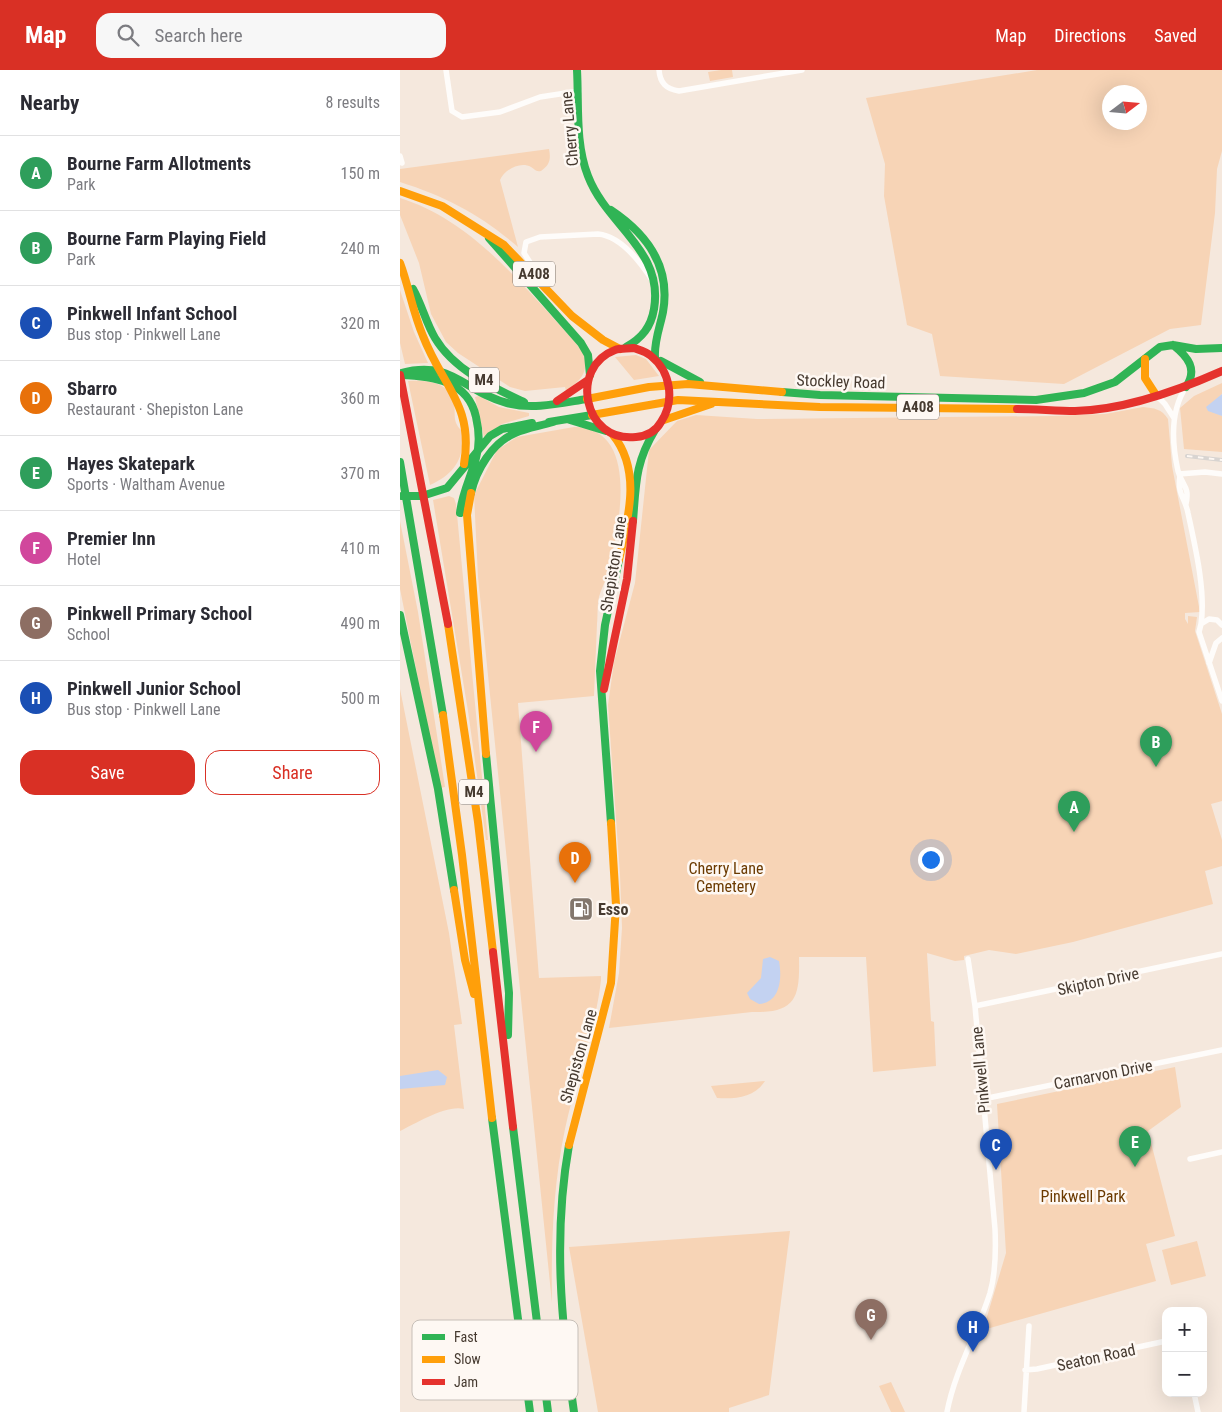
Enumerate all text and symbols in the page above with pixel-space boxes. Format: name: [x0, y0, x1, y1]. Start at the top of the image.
search box: [96, 13, 446, 58]
text: Map: [25, 21, 66, 49]
icon: search: [114, 21, 142, 49]
text: Search here: [154, 24, 243, 47]
text: Map: [995, 25, 1026, 46]
text: Directions: [1054, 25, 1126, 46]
text: Saved: [1154, 25, 1197, 46]
north arrow: [1102, 85, 1147, 130]
text: Nearby: [20, 91, 79, 115]
street label: Cherry Lane: [557, 91, 582, 167]
text: 8 results: [325, 93, 380, 112]
text: Bourne Farm Allotments: [67, 152, 251, 175]
text: A: [31, 164, 41, 183]
text: 150 m: [341, 164, 380, 183]
text: Park: [67, 175, 96, 194]
text: Bourne Farm Playing Field: [67, 227, 266, 250]
text: B: [32, 239, 40, 258]
text: 240 m: [341, 239, 380, 258]
text: Park: [67, 250, 96, 269]
road number: A408: [513, 262, 555, 286]
text: Pinkwell Infant School: [67, 302, 237, 325]
text: C: [31, 314, 41, 333]
text: 320 m: [341, 314, 380, 333]
text: Bus stop · Pinkwell Lane: [67, 325, 220, 344]
road number: M4: [469, 368, 499, 392]
street label: Stockley Road: [796, 370, 886, 393]
text: Sbarro: [67, 377, 117, 400]
text: D: [31, 389, 41, 408]
text: 360 m: [341, 389, 380, 408]
road number: A408: [897, 394, 939, 420]
text: Restaurant · Shepiston Lane: [67, 400, 243, 419]
text: Hayes Skatepark: [67, 452, 195, 475]
text: E: [32, 464, 40, 483]
text: 370 m: [341, 464, 380, 483]
text: Sports · Waltham Avenue: [67, 475, 225, 494]
street label: Shepiston Lane: [597, 515, 630, 613]
text: Premier Inn: [67, 527, 155, 550]
text: F: [32, 539, 40, 558]
text: 410 m: [341, 539, 380, 558]
text: Hotel: [67, 550, 101, 569]
text: Pinkwell Primary School: [67, 602, 252, 625]
text: G: [31, 614, 41, 633]
text: 490 m: [341, 614, 380, 633]
text: School: [67, 625, 110, 644]
text: Pinkwell Junior School: [67, 677, 241, 700]
text: H: [31, 689, 41, 708]
text: 500 m: [341, 689, 380, 708]
text: Bus stop · Pinkwell Lane: [67, 700, 220, 719]
pin: F: [520, 711, 552, 752]
pin: B: [1140, 726, 1172, 767]
button: Save: [20, 750, 195, 795]
button: Share: [205, 750, 380, 795]
road number: M4: [459, 780, 489, 804]
pin: A: [1058, 791, 1090, 832]
pin: D: [559, 842, 591, 883]
your location: [918, 847, 944, 873]
park label: Cherry Lane Cemetery: [688, 859, 764, 896]
fuel station icon: Esso: [568, 896, 594, 922]
place label: Esso: [598, 900, 628, 919]
street label: Skipton Drive: [1056, 964, 1141, 999]
street label: Shepiston Lane: [556, 1007, 601, 1105]
street label: Pinkwell Lane: [967, 1026, 994, 1114]
street label: Carnarvon Drive: [1052, 1056, 1154, 1093]
pin: E: [1119, 1126, 1151, 1167]
pin: C: [980, 1129, 1012, 1170]
park label: Pinkwell Park: [1041, 1187, 1126, 1206]
pin: G: [855, 1299, 887, 1340]
map controls: [1162, 1307, 1207, 1397]
button: +: [1162, 1307, 1207, 1352]
pin: H: [957, 1311, 989, 1352]
legend: [412, 1320, 578, 1400]
text: Fast: [454, 1329, 478, 1345]
street label: Seaton Road: [1055, 1340, 1137, 1375]
text: Slow: [454, 1351, 481, 1367]
button: −: [1162, 1352, 1207, 1397]
text: Jam: [454, 1374, 478, 1390]

